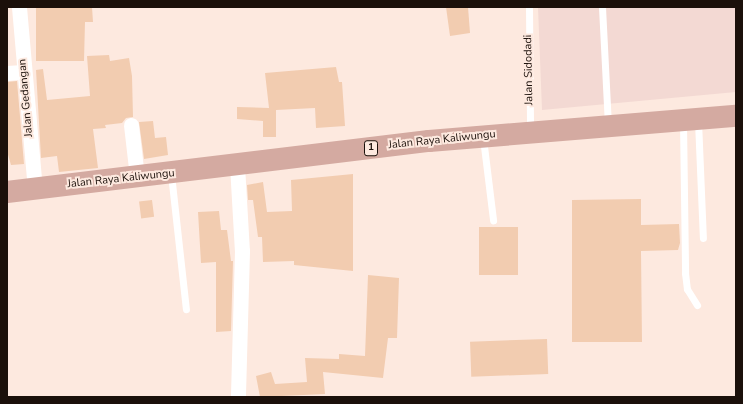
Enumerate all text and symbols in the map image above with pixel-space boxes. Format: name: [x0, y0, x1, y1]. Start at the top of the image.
street label: Jalan Sidodadi: [522, 35, 536, 105]
street label: Jalan Gedangan: [16, 58, 36, 138]
street label: Jalan Raya Kaliwungu: [388, 128, 496, 152]
road number: 1: [364, 140, 378, 156]
street label: Jalan Raya Kaliwungu: [67, 167, 175, 191]

